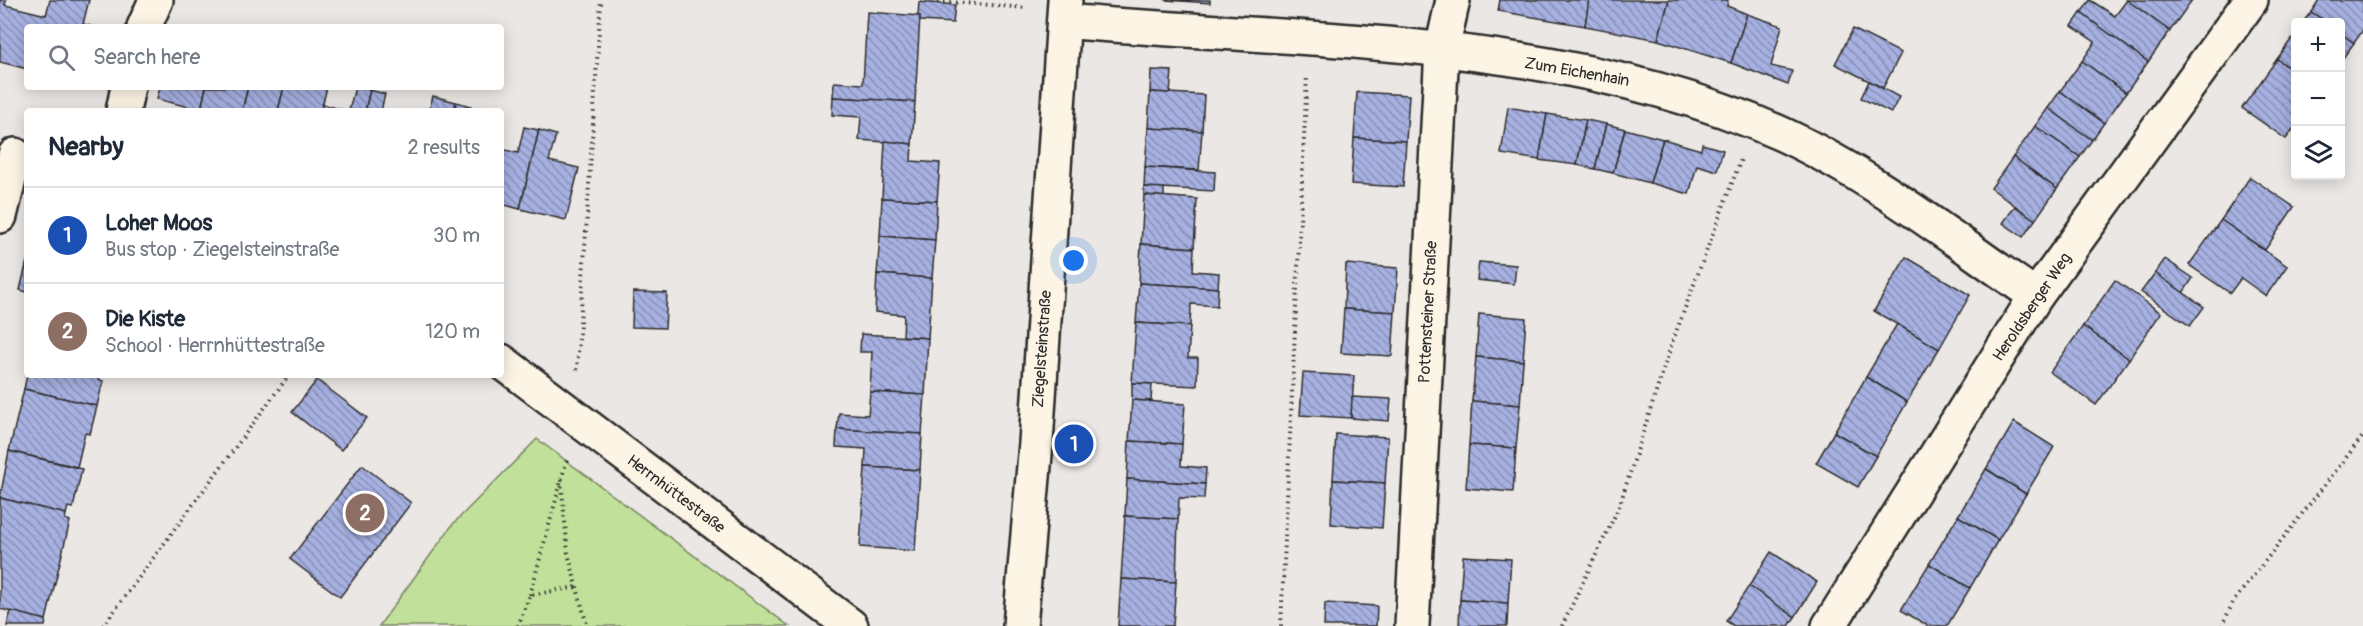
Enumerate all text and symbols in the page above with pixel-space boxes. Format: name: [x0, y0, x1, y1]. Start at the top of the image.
map controls: [2291, 18, 2345, 180]
button: +: [2291, 18, 2345, 72]
search box: [24, 24, 504, 90]
icon: search: [45, 41, 78, 74]
text: Search here: [93, 43, 200, 71]
street label: Zum Eichenhain: [1523, 53, 1631, 91]
button: −: [2291, 72, 2345, 126]
button: layers: [2291, 126, 2345, 180]
text: Nearby: [48, 131, 124, 163]
text: 2 results: [408, 135, 480, 160]
text: Loher Moos: [105, 209, 212, 237]
text: 1: [64, 223, 71, 248]
text: 30 m: [433, 223, 480, 248]
text: Bus stop · Ziegelsteinstraße: [105, 237, 339, 262]
street label: Pottensteiner Straße: [1414, 240, 1442, 384]
your location: [1059, 246, 1088, 275]
street label: Heroldsberger Weg: [1988, 249, 2076, 365]
street label: Ziegelsteinstraße: [1028, 290, 1056, 408]
text: Die Kiste: [105, 305, 185, 333]
text: 2: [62, 319, 73, 344]
text: 120 m: [425, 319, 480, 344]
text: School · Herrnhüttestraße: [105, 333, 325, 358]
pin: 1: [1054, 422, 1094, 466]
street label: Herrnhüttestraße: [623, 451, 729, 537]
pin: 2: [346, 490, 385, 536]

